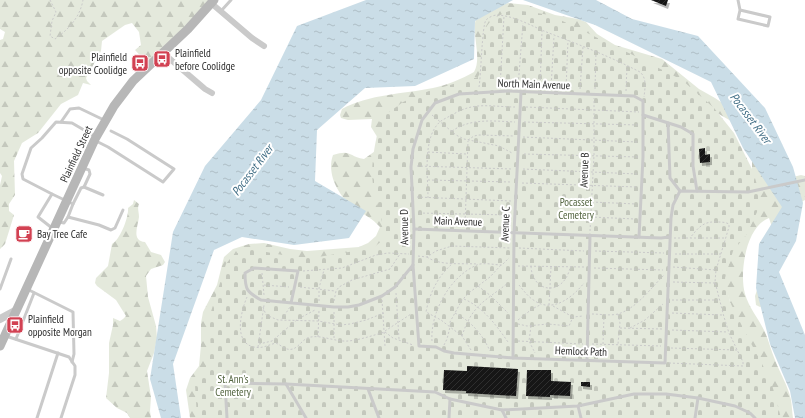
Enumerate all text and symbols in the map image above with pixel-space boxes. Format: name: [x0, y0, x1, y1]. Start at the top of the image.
place label: Plainfield before Coolidge: [175, 46, 235, 73]
bus stop icon: Plainfield before Coolidge: [152, 49, 172, 69]
place label: Plainfield opposite Coolidge: [59, 50, 127, 77]
bus stop icon: Plainfield opposite Coolidge: [130, 53, 150, 73]
street label: North Main Avenue: [497, 76, 571, 92]
water label: Pocasset River: [727, 90, 776, 148]
street label: Plainfield Street: [57, 123, 95, 185]
water label: Pocasset River: [228, 140, 277, 198]
street label: Avenue B: [576, 152, 592, 188]
park label: Pocasset Cemetery: [558, 195, 595, 222]
street label: Avenue C: [497, 206, 513, 242]
street label: Avenue D: [397, 209, 411, 245]
street label: Main Avenue: [434, 213, 483, 229]
cafe icon: Bay Tree Cafe: [14, 224, 34, 244]
place label: Bay Tree Cafe: [37, 227, 88, 241]
place label: Plainfield opposite Morgan: [28, 312, 92, 339]
bus stop icon: Plainfield opposite Morgan: [5, 315, 25, 335]
street label: Hemlock Path: [555, 343, 607, 359]
park label: St. Ann's Cemetery: [215, 372, 252, 399]

